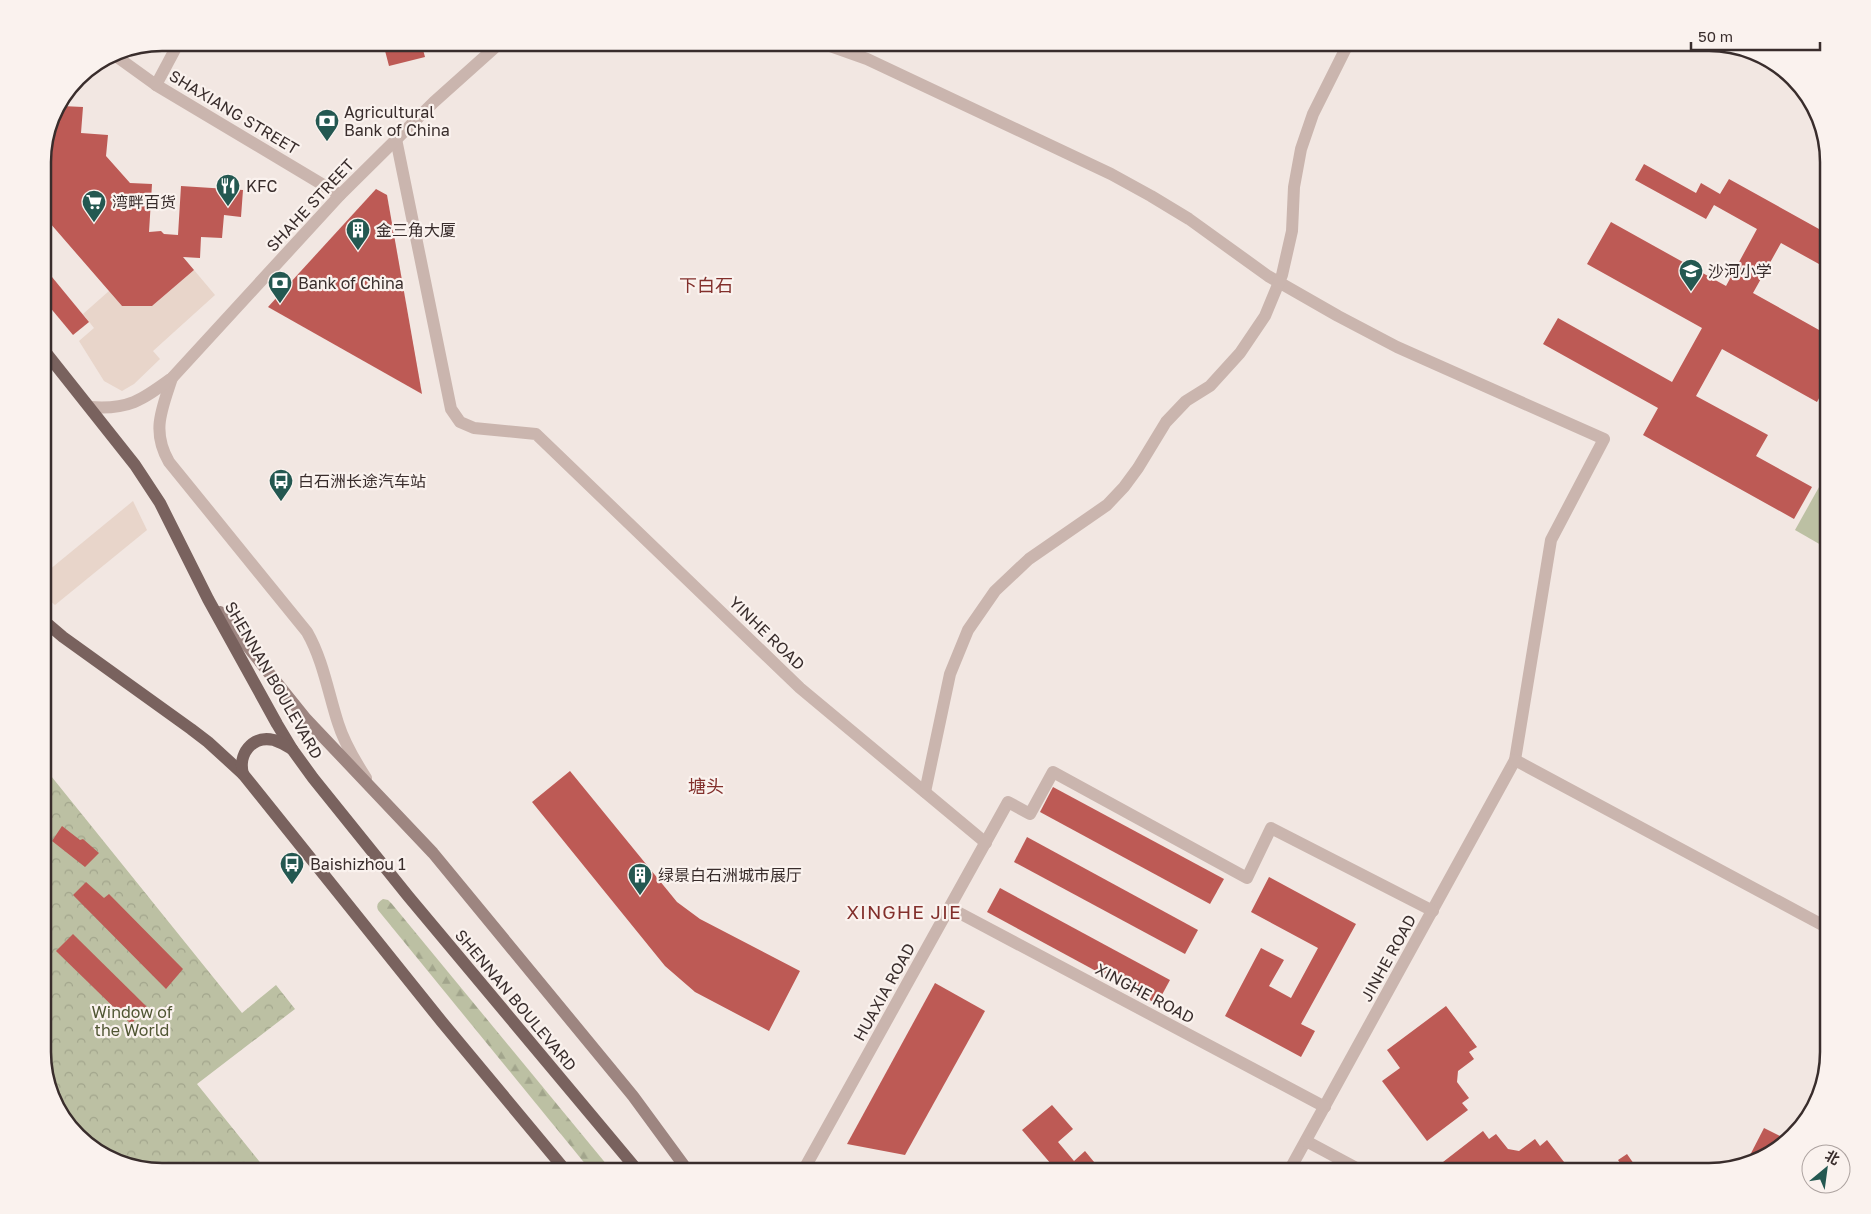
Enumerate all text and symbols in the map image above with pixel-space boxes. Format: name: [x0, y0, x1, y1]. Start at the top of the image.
scale bar: [1691, 20, 1820, 52]
text: 50 m: [1698, 27, 1733, 45]
street label: SHAXIANG STREET: [166, 65, 303, 159]
place label: Agricultural Bank of China: [344, 102, 450, 140]
bank icon: Agricultural Bank of China: [314, 108, 340, 142]
street label: SHAHE STREET: [262, 154, 358, 256]
restaurant icon: KFC: [215, 173, 241, 207]
place label: KFC: [246, 176, 277, 196]
supermarket icon: 湾畔百货: [81, 189, 107, 223]
place label: 湾畔百货: [112, 192, 176, 212]
building icon: 金三角大厦: [345, 217, 371, 251]
place label: 金三角大厦: [376, 220, 456, 240]
school or university icon: 沙河小学: [1678, 258, 1704, 292]
place label: 沙河小学: [1708, 261, 1772, 281]
bank icon: Bank of China: [267, 270, 293, 304]
place label: Bank of China: [298, 273, 404, 293]
district label: 下白石: [679, 274, 733, 296]
bus stop icon: 白石洲长途汽车站: [268, 468, 294, 502]
place label: 白石洲长途汽车站: [298, 471, 426, 491]
street label: YINHE ROAD: [725, 592, 809, 674]
street label: SHENNAN BOULEVARD: [221, 598, 327, 762]
district label: 塘头: [688, 775, 724, 797]
bus stop icon: Baishizhou 1: [279, 851, 305, 885]
place label: Baishizhou 1: [310, 854, 406, 874]
building icon: 绿景白石洲城市展厅: [627, 862, 653, 896]
place label: 绿景白石洲城市展厅: [658, 865, 802, 885]
district label: XINGHE JIE: [846, 900, 962, 923]
street label: JINHE ROAD: [1356, 911, 1420, 1005]
street label: SHENNAN BOULEVARD: [451, 925, 581, 1075]
street label: HUAXIA ROAD: [849, 939, 919, 1045]
street label: XINGHE ROAD: [1092, 959, 1198, 1027]
park label: Window of the World: [91, 1002, 173, 1040]
north arrow: [1801, 1144, 1851, 1194]
text: 北: [1822, 1146, 1843, 1168]

